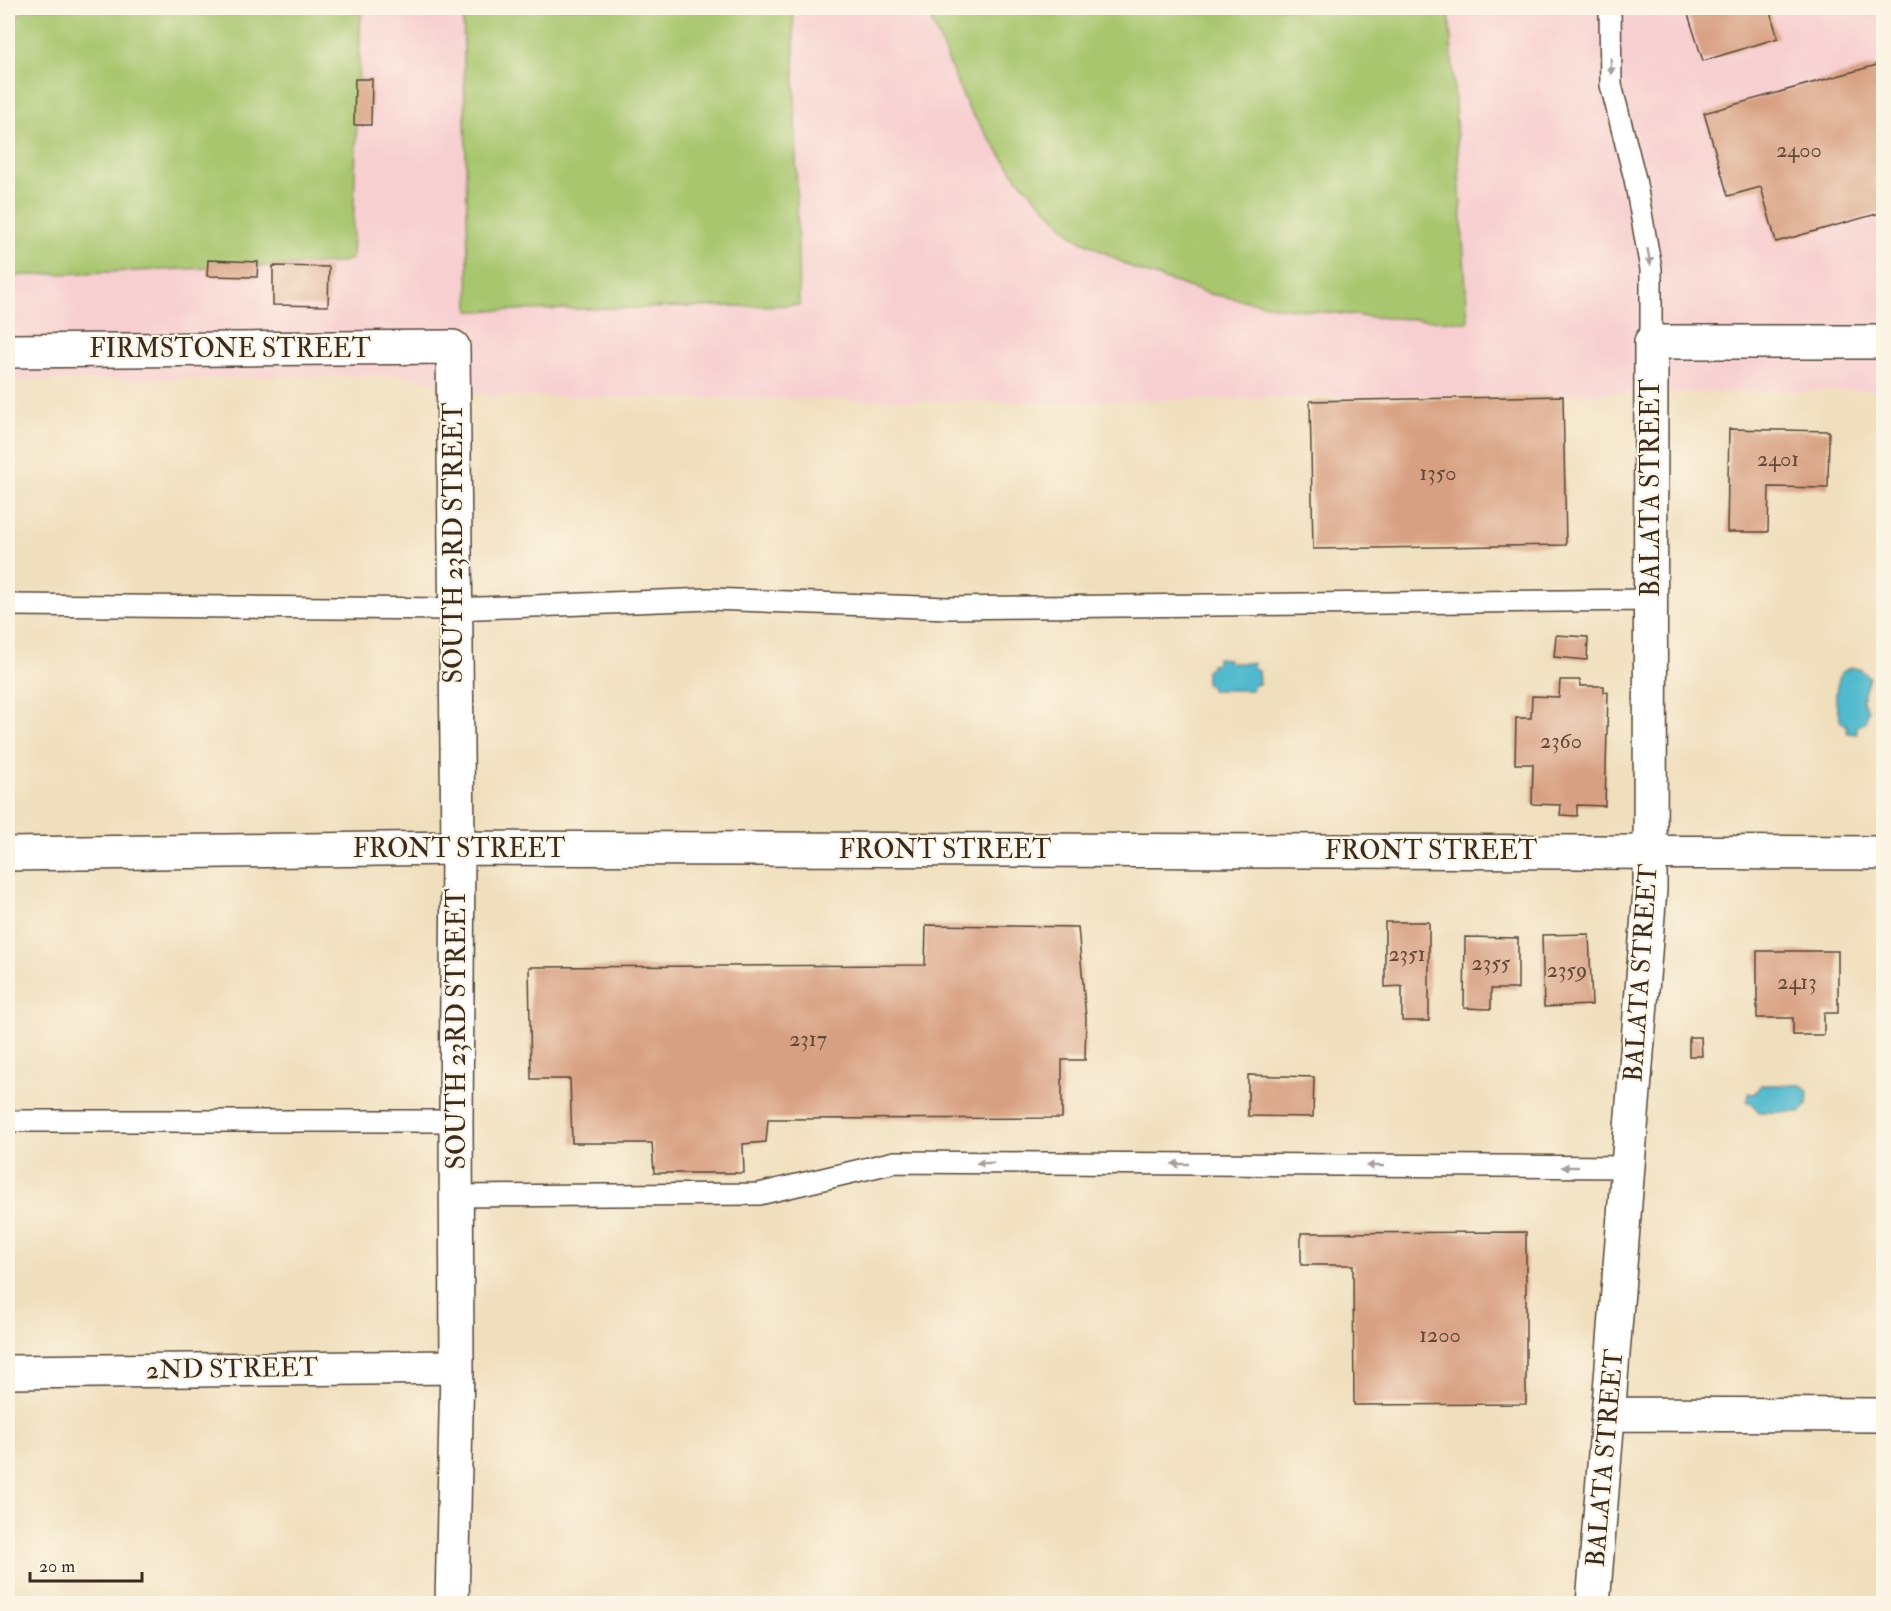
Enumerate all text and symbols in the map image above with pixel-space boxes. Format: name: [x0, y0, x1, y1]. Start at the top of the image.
one-way arrow: [1606, 56, 1616, 75]
house number: 2400: [1776, 136, 1822, 164]
one-way arrow: [1645, 247, 1654, 266]
street label: FIRMSTONE STREET: [89, 333, 371, 365]
street label: BALATA STREET: [1635, 379, 1667, 597]
street label: SOUTH 23RD STREET: [438, 403, 470, 683]
house number: 2401: [1757, 445, 1799, 473]
house number: 1350: [1419, 459, 1457, 487]
house number: 2360: [1540, 727, 1582, 755]
street label: FRONT STREET: [353, 833, 565, 865]
street label: FRONT STREET: [839, 834, 1051, 866]
street label: FRONT STREET: [1325, 835, 1537, 867]
street label: BALATA STREET: [1617, 863, 1665, 1083]
street label: SOUTH 23RD STREET: [441, 889, 473, 1169]
house number: 2351: [1388, 940, 1426, 968]
house number: 2355: [1472, 949, 1511, 977]
house number: 2359: [1547, 956, 1587, 984]
house number: 2413: [1777, 968, 1817, 996]
house number: 2317: [789, 1025, 827, 1053]
one-way arrow: [975, 1158, 994, 1168]
one-way arrow: [1170, 1159, 1189, 1169]
one-way arrow: [1365, 1161, 1384, 1170]
one-way arrow: [1560, 1162, 1579, 1172]
house number: 1200: [1419, 1321, 1461, 1349]
street label: BALATA STREET: [1580, 1348, 1630, 1568]
street label: 2ND STREET: [146, 1351, 318, 1387]
scale bar: [30, 1545, 142, 1583]
text: 20 m: [39, 1555, 75, 1578]

